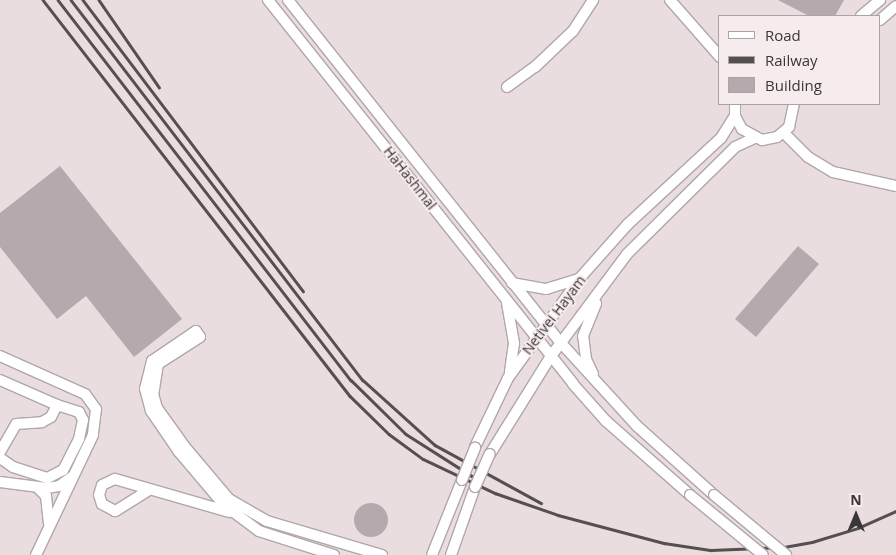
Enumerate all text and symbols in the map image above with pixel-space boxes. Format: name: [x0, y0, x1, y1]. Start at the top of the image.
legend: [718, 15, 881, 105]
text: Road: [765, 25, 801, 45]
text: Railway: [765, 50, 818, 70]
text: Building: [765, 75, 822, 95]
street label: HaHashmal: [380, 143, 440, 213]
street label: Netivei Hayam: [519, 272, 589, 358]
north arrow: [831, 490, 881, 540]
text: N: [850, 490, 862, 509]

